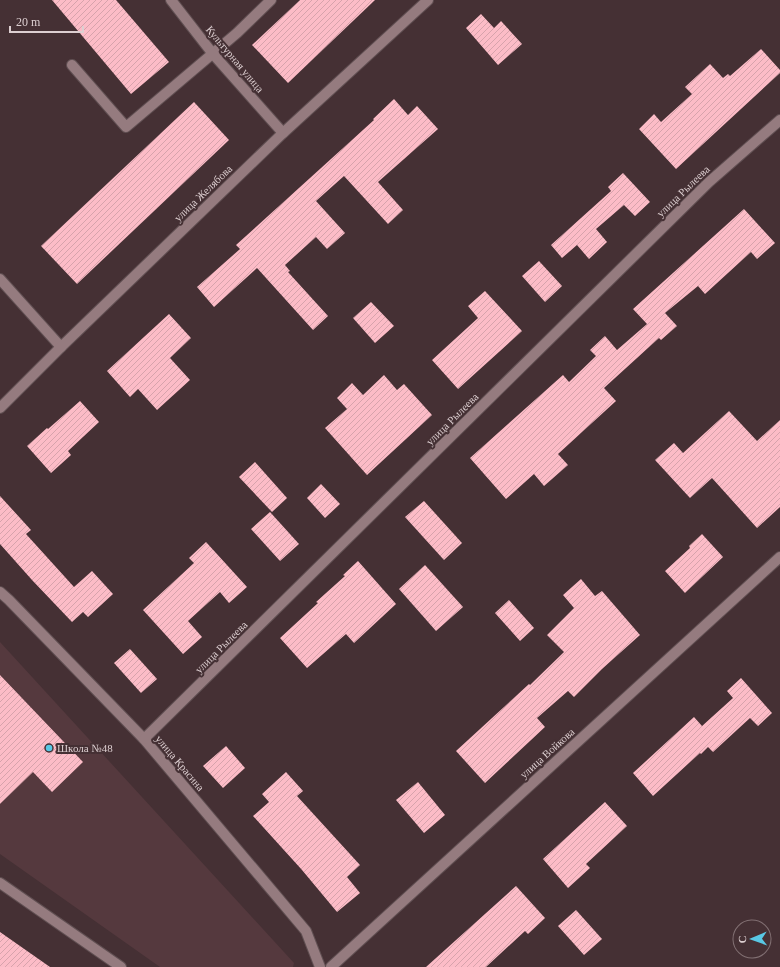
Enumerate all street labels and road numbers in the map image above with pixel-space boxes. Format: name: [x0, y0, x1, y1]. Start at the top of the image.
street label: Культурная улица: [204, 23, 266, 95]
street label: улица Желябова: [172, 162, 234, 224]
street label: улица Рылеева: [654, 163, 712, 219]
street label: улица Рылеева: [424, 390, 481, 447]
street label: улица Рылеева: [193, 618, 250, 675]
street label: улица Войкова: [517, 725, 577, 780]
street label: улица Красина: [153, 733, 207, 793]

